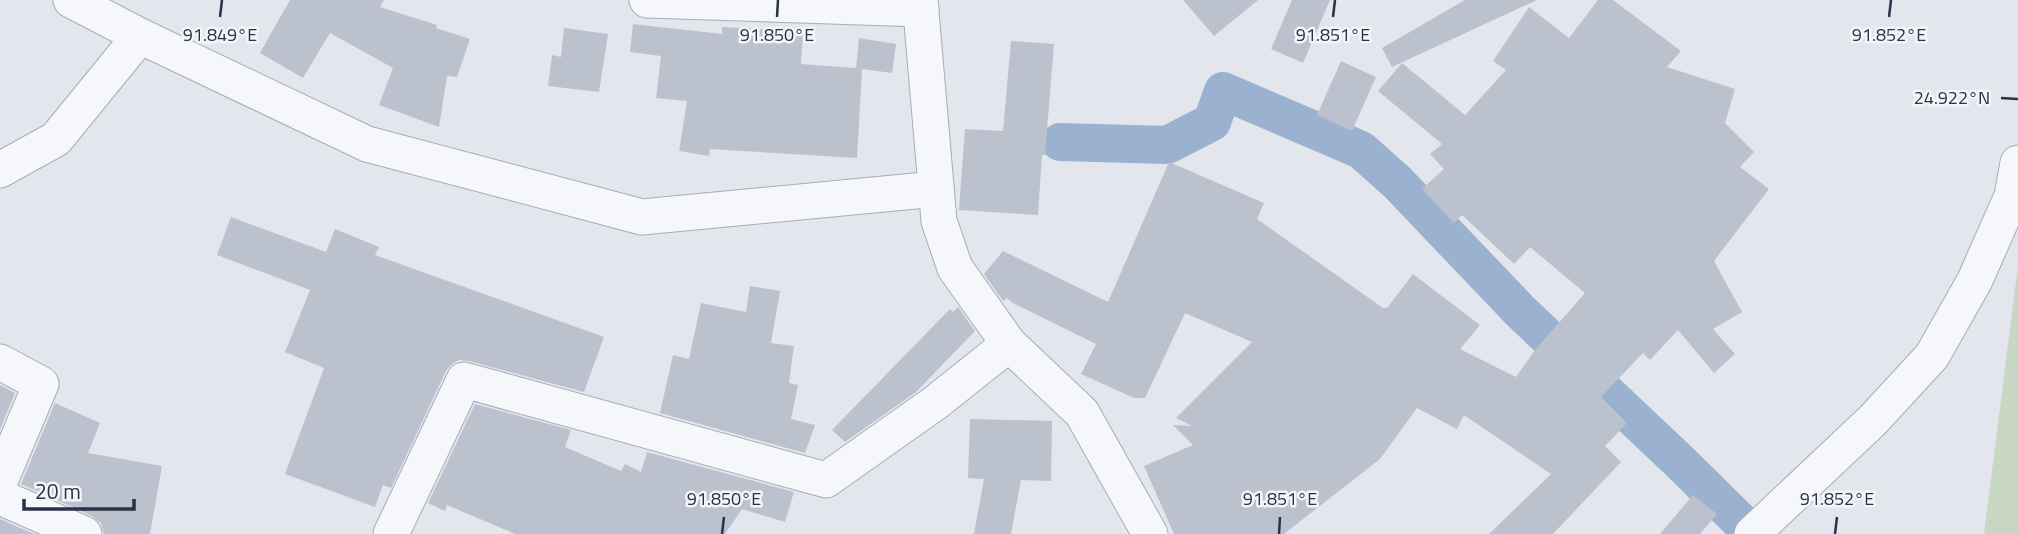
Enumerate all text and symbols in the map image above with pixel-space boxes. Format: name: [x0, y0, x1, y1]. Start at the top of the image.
text: 91.849°E: [183, 21, 257, 48]
text: 91.850°E: [740, 21, 814, 48]
text: 91.851°E: [1296, 21, 1370, 48]
text: 91.852°E: [1852, 21, 1926, 48]
text: 24.922°N: [1914, 84, 1990, 111]
scale bar: [24, 468, 135, 512]
text: 20 m: [35, 475, 81, 507]
text: 91.850°E: [687, 485, 761, 512]
text: 91.851°E: [1243, 485, 1317, 512]
text: 91.852°E: [1800, 485, 1874, 512]

